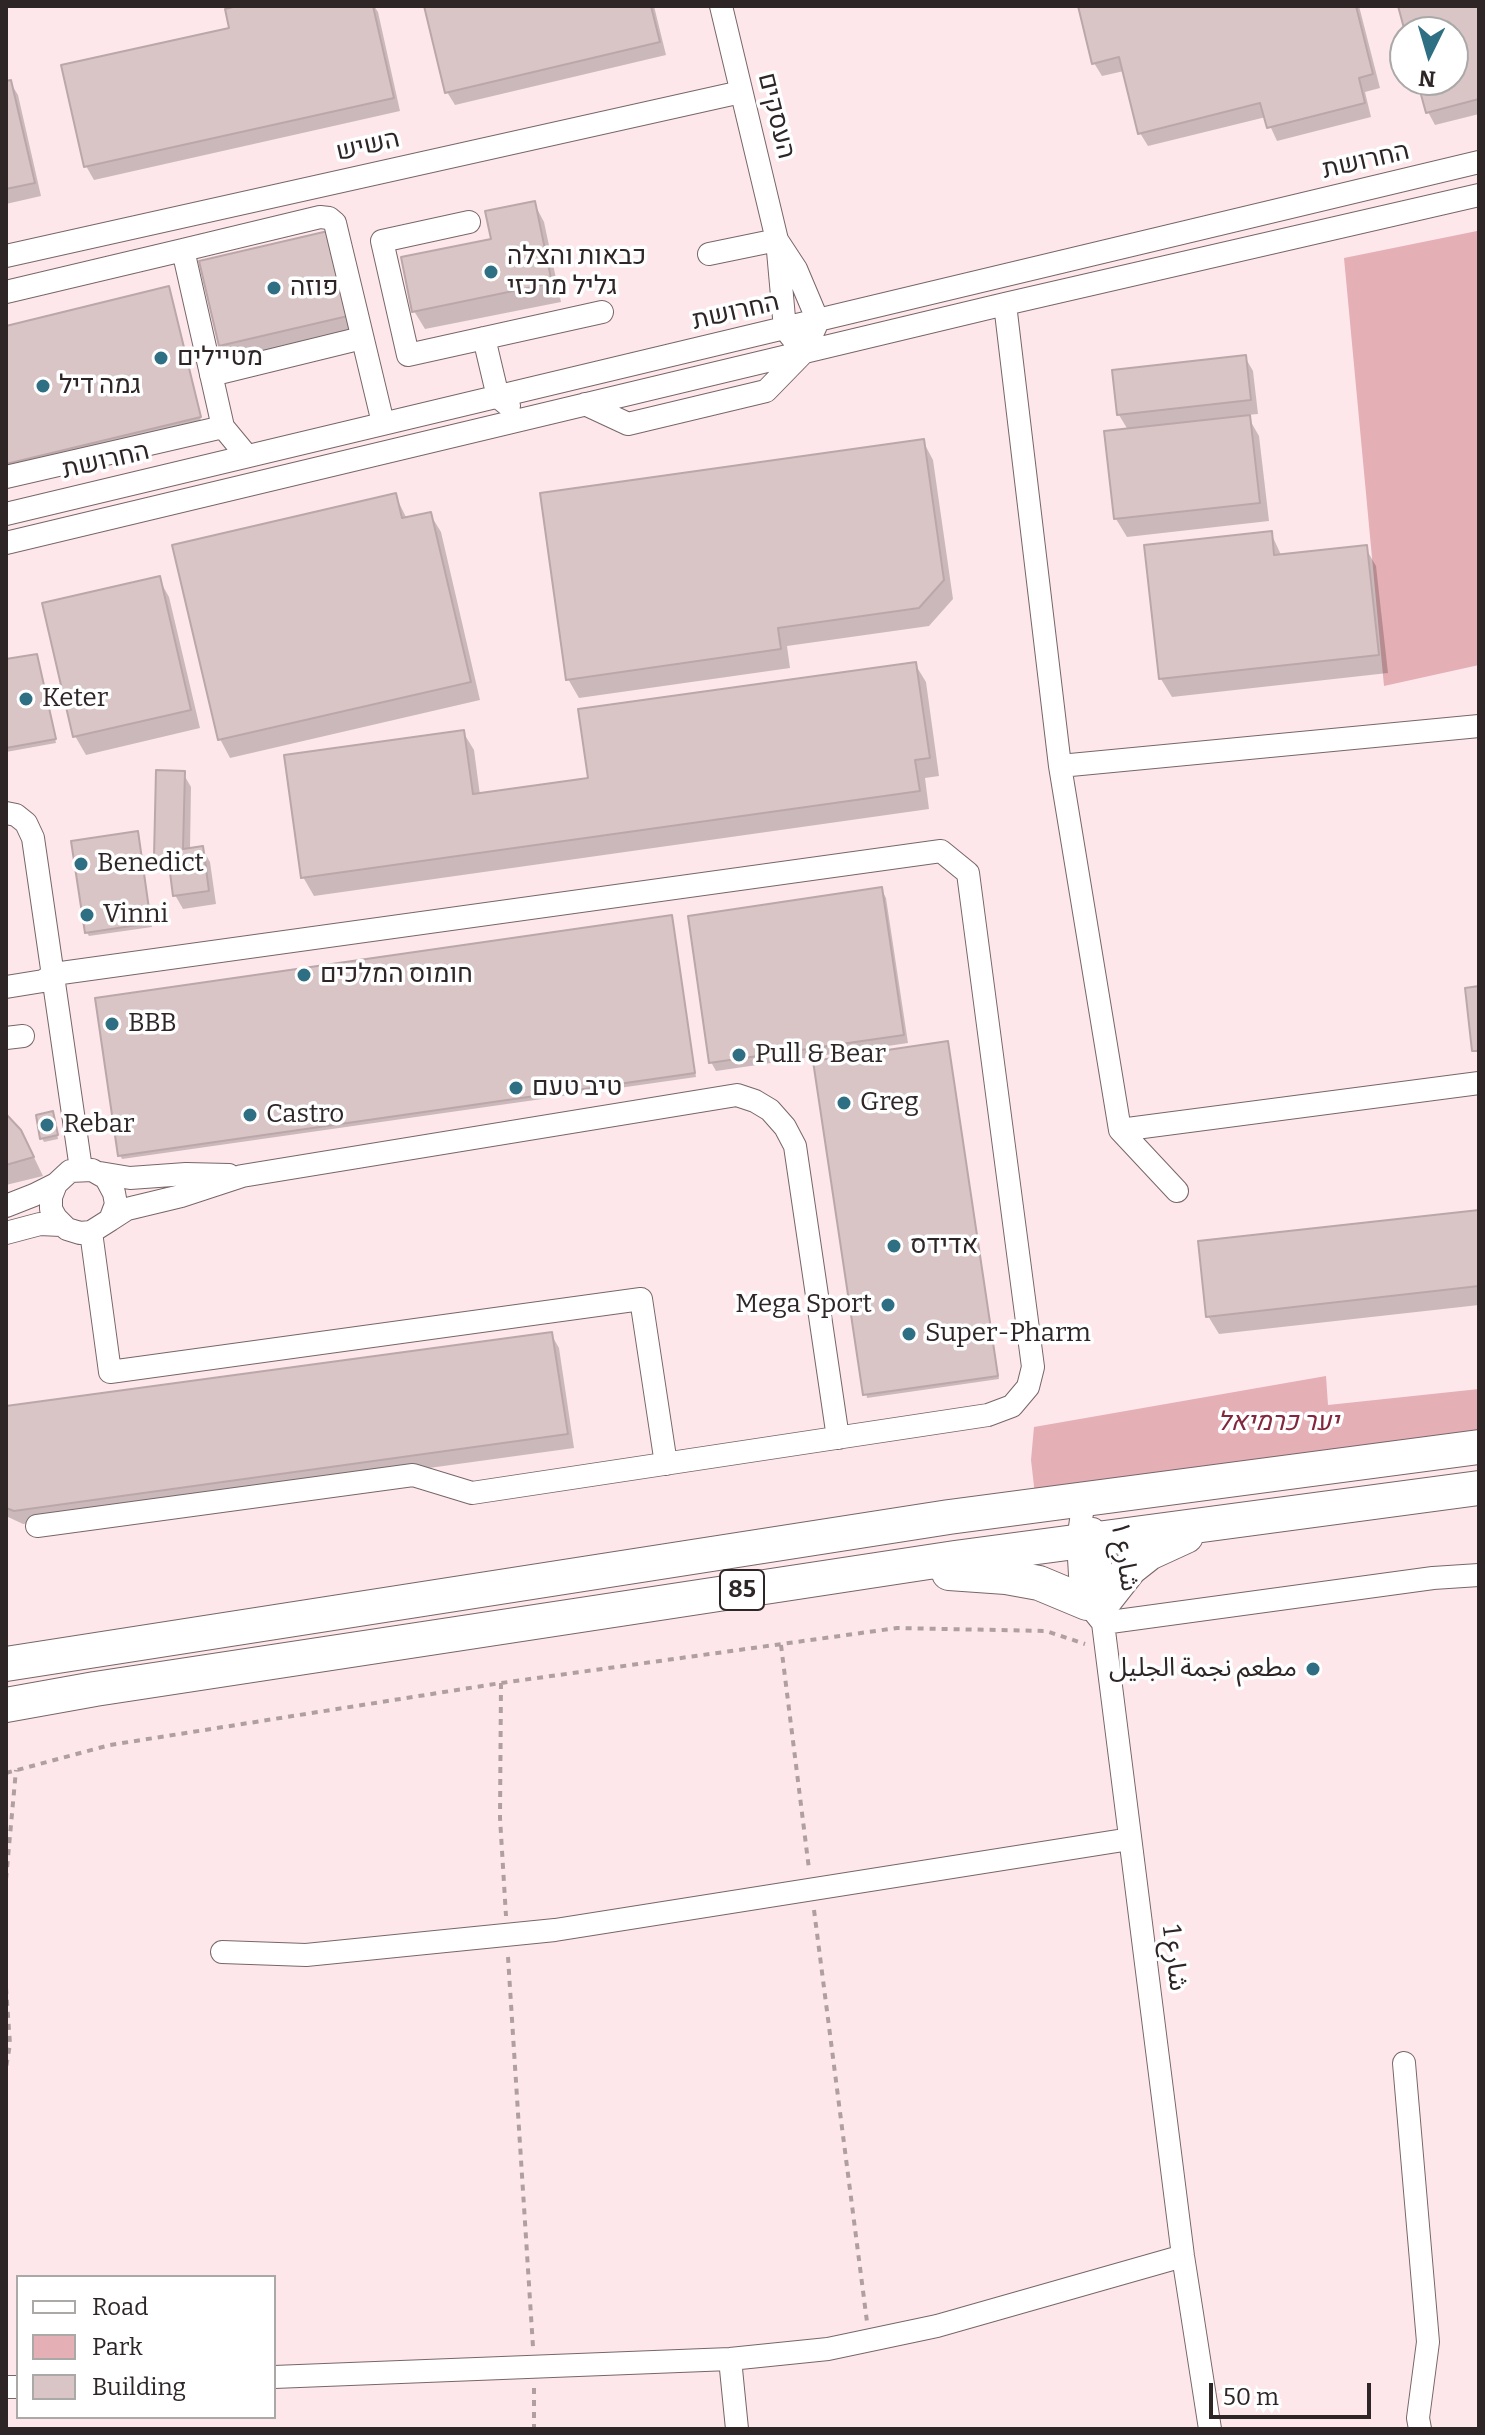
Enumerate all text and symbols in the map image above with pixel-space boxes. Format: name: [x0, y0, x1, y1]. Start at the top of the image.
north arrow: [1389, 16, 1469, 96]
text: N: [1417, 64, 1437, 93]
street label: העסקים: [750, 70, 802, 162]
street label: השיש: [333, 124, 403, 168]
street label: החרושת: [1319, 136, 1413, 186]
place label: כבאות והצלה גליל מרכזי: [507, 241, 646, 302]
marker: כבאות והצלה גליל מרכזי: [482, 263, 500, 281]
place label: פוזה: [290, 272, 338, 304]
marker: פוזה: [265, 279, 283, 297]
street label: החרושת: [689, 287, 783, 337]
place label: מטיילים: [177, 342, 263, 374]
marker: מטיילים: [152, 349, 170, 367]
place label: גמה דיל: [59, 370, 141, 402]
marker: גמה דיל: [34, 377, 52, 395]
street label: החרושת: [59, 436, 153, 486]
place label: Keter: [42, 683, 108, 715]
marker: Keter: [17, 690, 35, 708]
place label: Benedict: [97, 848, 204, 880]
marker: Benedict: [72, 855, 90, 873]
place label: Vinni: [103, 899, 168, 931]
marker: Vinni: [78, 906, 96, 924]
place label: חומוס המלכים: [320, 959, 473, 991]
marker: חומוס המלכים: [295, 966, 313, 984]
place label: BBB: [128, 1008, 177, 1040]
marker: BBB: [103, 1015, 121, 1033]
place label: Pull & Bear: [755, 1039, 886, 1071]
marker: Pull & Bear: [730, 1046, 748, 1064]
place label: טיב טעם: [532, 1072, 622, 1104]
marker: טיב טעם: [507, 1079, 525, 1097]
place label: Greg: [860, 1087, 919, 1119]
marker: Greg: [835, 1094, 853, 1112]
place label: Castro: [266, 1099, 344, 1131]
marker: Castro: [241, 1106, 259, 1124]
place label: Rebar: [63, 1109, 135, 1141]
marker: Rebar: [38, 1116, 56, 1134]
place label: אדידס: [910, 1230, 978, 1262]
marker: אדידס: [885, 1237, 903, 1255]
place label: Mega Sport: [735, 1289, 872, 1321]
marker: Mega Sport: [879, 1296, 897, 1314]
place label: Super-Pharm: [925, 1318, 1091, 1350]
marker: Super-Pharm: [900, 1325, 918, 1343]
park label: יער כרמיאל: [1217, 1407, 1339, 1439]
street label: شارع ١: [1103, 1519, 1145, 1593]
road number: 85: [720, 1570, 764, 1610]
place label: مطعم نجمة الجليل: [1109, 1653, 1297, 1685]
marker: مطعم نجمة الجليل: [1304, 1660, 1322, 1678]
street label: شارع 1: [1154, 1923, 1194, 1993]
legend: [16, 2275, 276, 2419]
text: Road: [92, 2293, 148, 2321]
text: Park: [92, 2333, 143, 2361]
scale bar: [1213, 2367, 1375, 2417]
text: Building: [92, 2373, 186, 2401]
text: 50 m: [1223, 2383, 1279, 2411]

